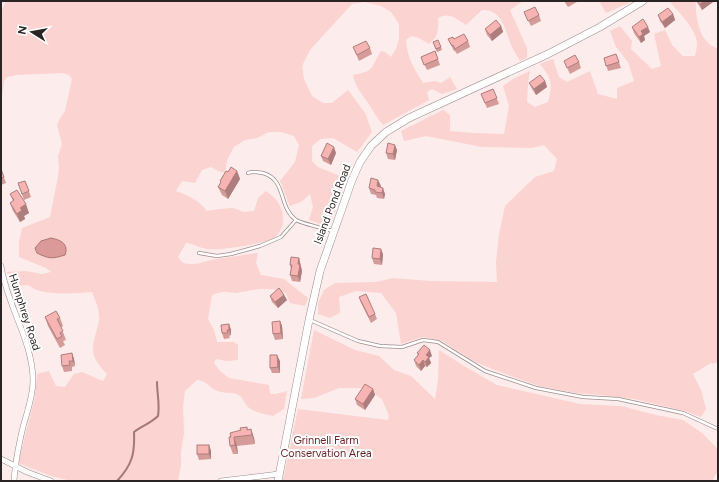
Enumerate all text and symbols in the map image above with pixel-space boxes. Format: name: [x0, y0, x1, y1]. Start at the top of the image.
north arrow: [12, 12, 52, 52]
text: N: [15, 25, 30, 36]
street label: Island Pond Road: [311, 162, 354, 246]
street label: Humphrey Road: [6, 272, 43, 352]
park label: Grinnell Farm Conservation Area: [280, 434, 372, 460]

